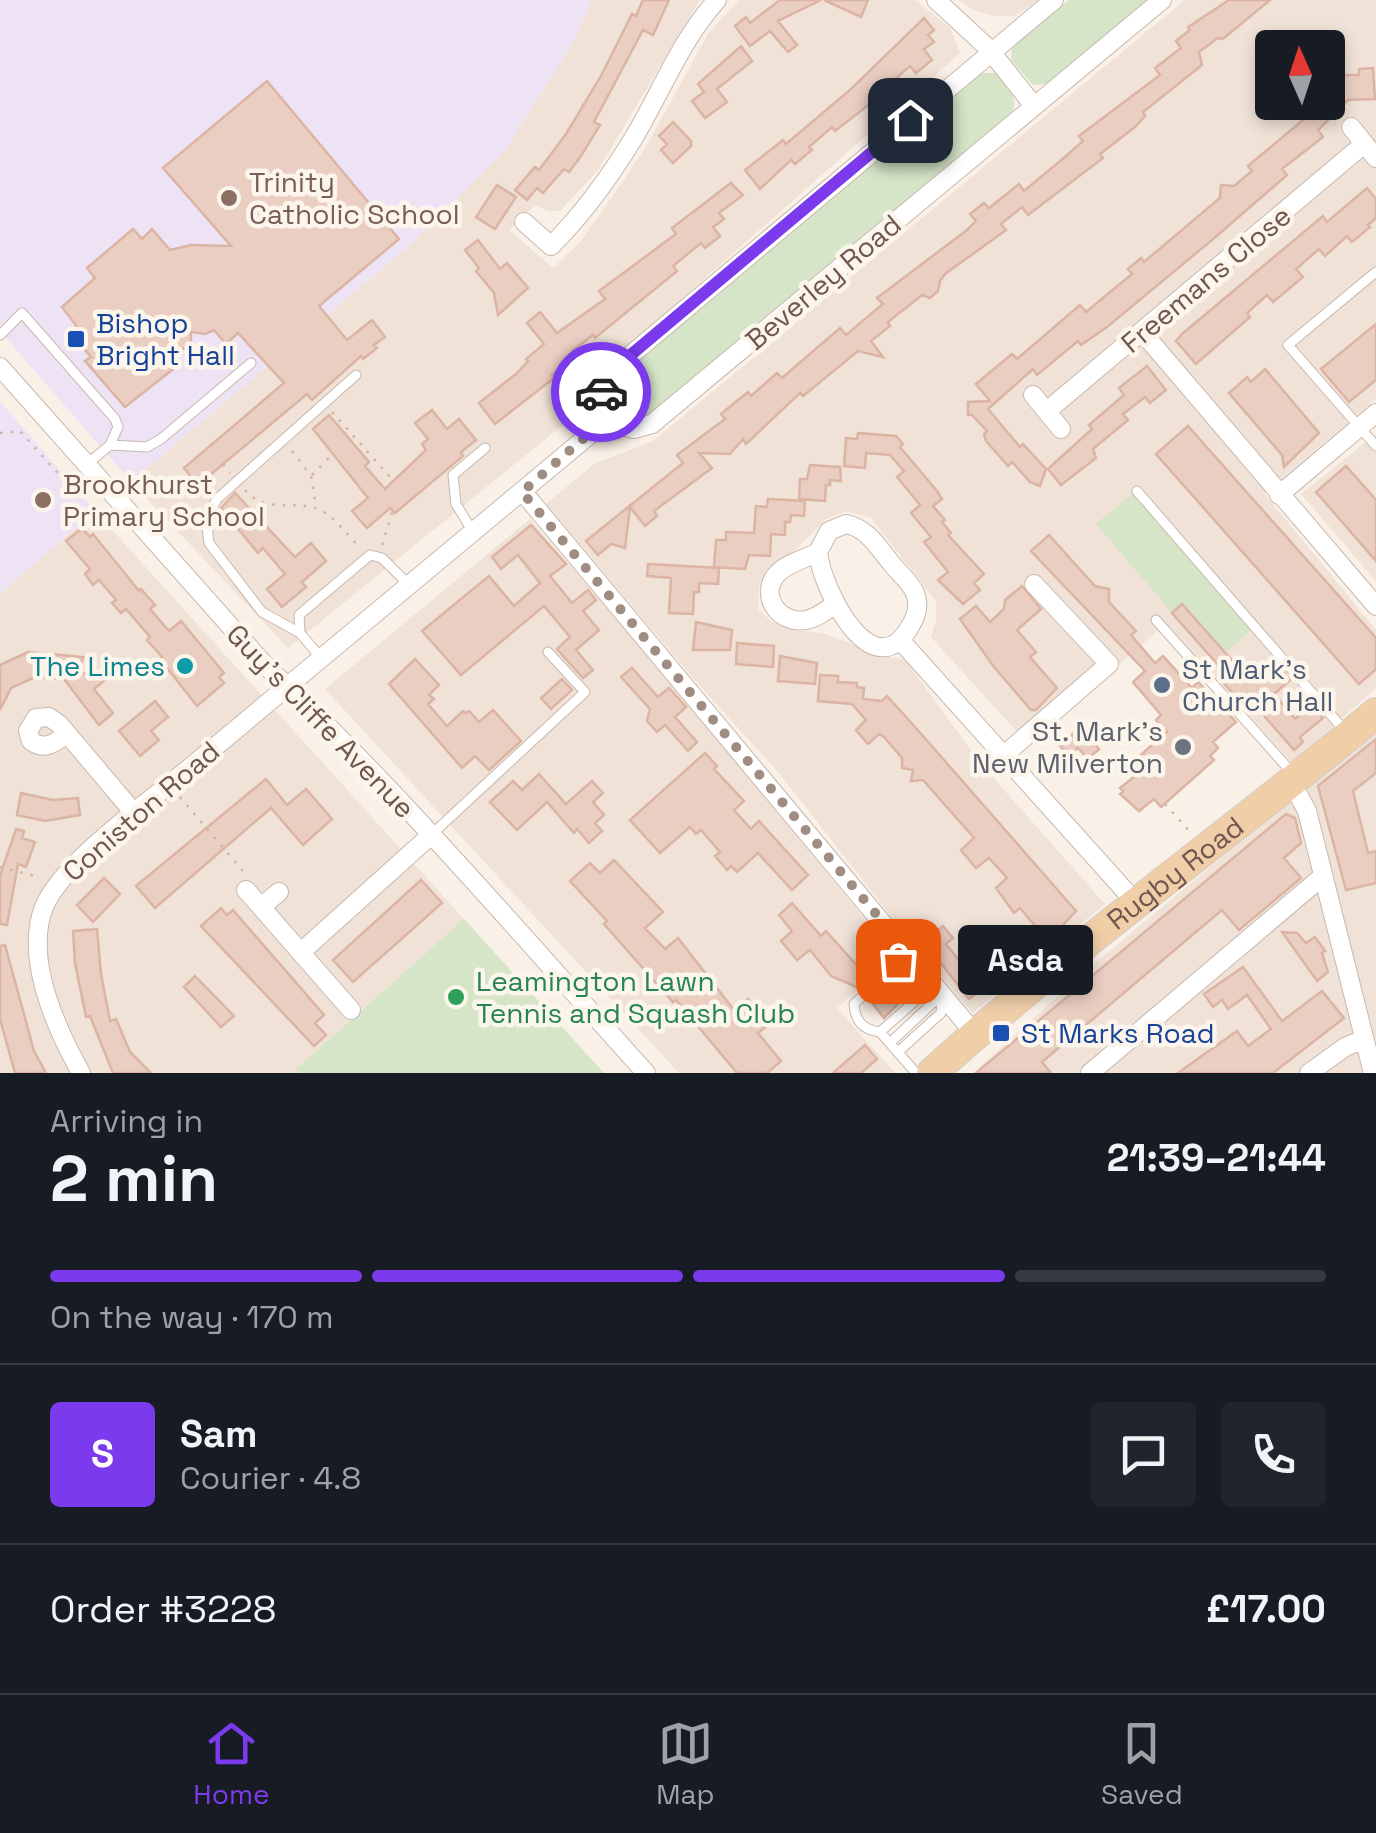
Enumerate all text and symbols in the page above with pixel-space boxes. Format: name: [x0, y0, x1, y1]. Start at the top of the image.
north arrow: [1255, 30, 1345, 120]
map controls: [1255, 30, 1345, 120]
pin: [868, 78, 953, 163]
icon: home: [883, 93, 938, 148]
place label: Trinity Catholic School: [249, 164, 460, 232]
marker: Trinity Catholic School: [218, 187, 240, 209]
street label: Freemans Close: [1114, 197, 1298, 361]
street label: Beverley Road: [738, 206, 908, 358]
place label: Bishop Bright Hall: [96, 305, 235, 373]
marker: Bishop Bright Hall: [65, 328, 87, 350]
courier: [551, 342, 651, 442]
icon: car: [574, 365, 629, 420]
place label: Brookhurst Primary School: [63, 466, 265, 534]
marker: Brookhurst Primary School: [32, 489, 54, 511]
street label: Guy's Cliffe Avenue: [219, 616, 423, 826]
place label: The Limes: [30, 648, 165, 684]
place label: St Mark's Church Hall: [1182, 651, 1333, 719]
marker: The Limes: [174, 655, 196, 677]
marker: St Mark's Church Hall: [1151, 674, 1173, 696]
place label: St. Mark's New Milverton: [972, 713, 1163, 781]
street label: Coniston Road: [55, 733, 227, 889]
marker: St. Mark's New Milverton: [1172, 736, 1194, 758]
street label: Rugby Road: [1099, 808, 1251, 938]
pin: [856, 919, 941, 1004]
callout: Asda: [958, 926, 1093, 996]
icon: bag: [871, 934, 926, 989]
text: Asda: [988, 940, 1063, 980]
place label: Leamington Lawn Tennis and Squash Club: [476, 963, 795, 1031]
marker: Leamington Lawn Tennis and Squash Club: [445, 986, 467, 1008]
place label: St Marks Road: [1021, 1015, 1215, 1051]
marker: St Marks Road: [990, 1022, 1012, 1044]
text: Arriving in: [50, 1101, 203, 1141]
text: 21:39–21:44: [1107, 1134, 1326, 1182]
text: 2 min: [50, 1137, 218, 1220]
text: On the way · 170 m: [50, 1297, 334, 1337]
button: chat: [1091, 1402, 1196, 1507]
button: phone: [1221, 1402, 1326, 1507]
text: Sam: [180, 1410, 257, 1458]
text: S: [91, 1430, 114, 1478]
text: Courier · 4.8: [180, 1458, 361, 1498]
text: Order #3228: [50, 1585, 276, 1633]
text: £17.00: [1206, 1585, 1326, 1633]
tab: Home: [193, 1716, 270, 1812]
tab: Map: [656, 1716, 715, 1812]
tab: Saved: [1101, 1716, 1183, 1812]

